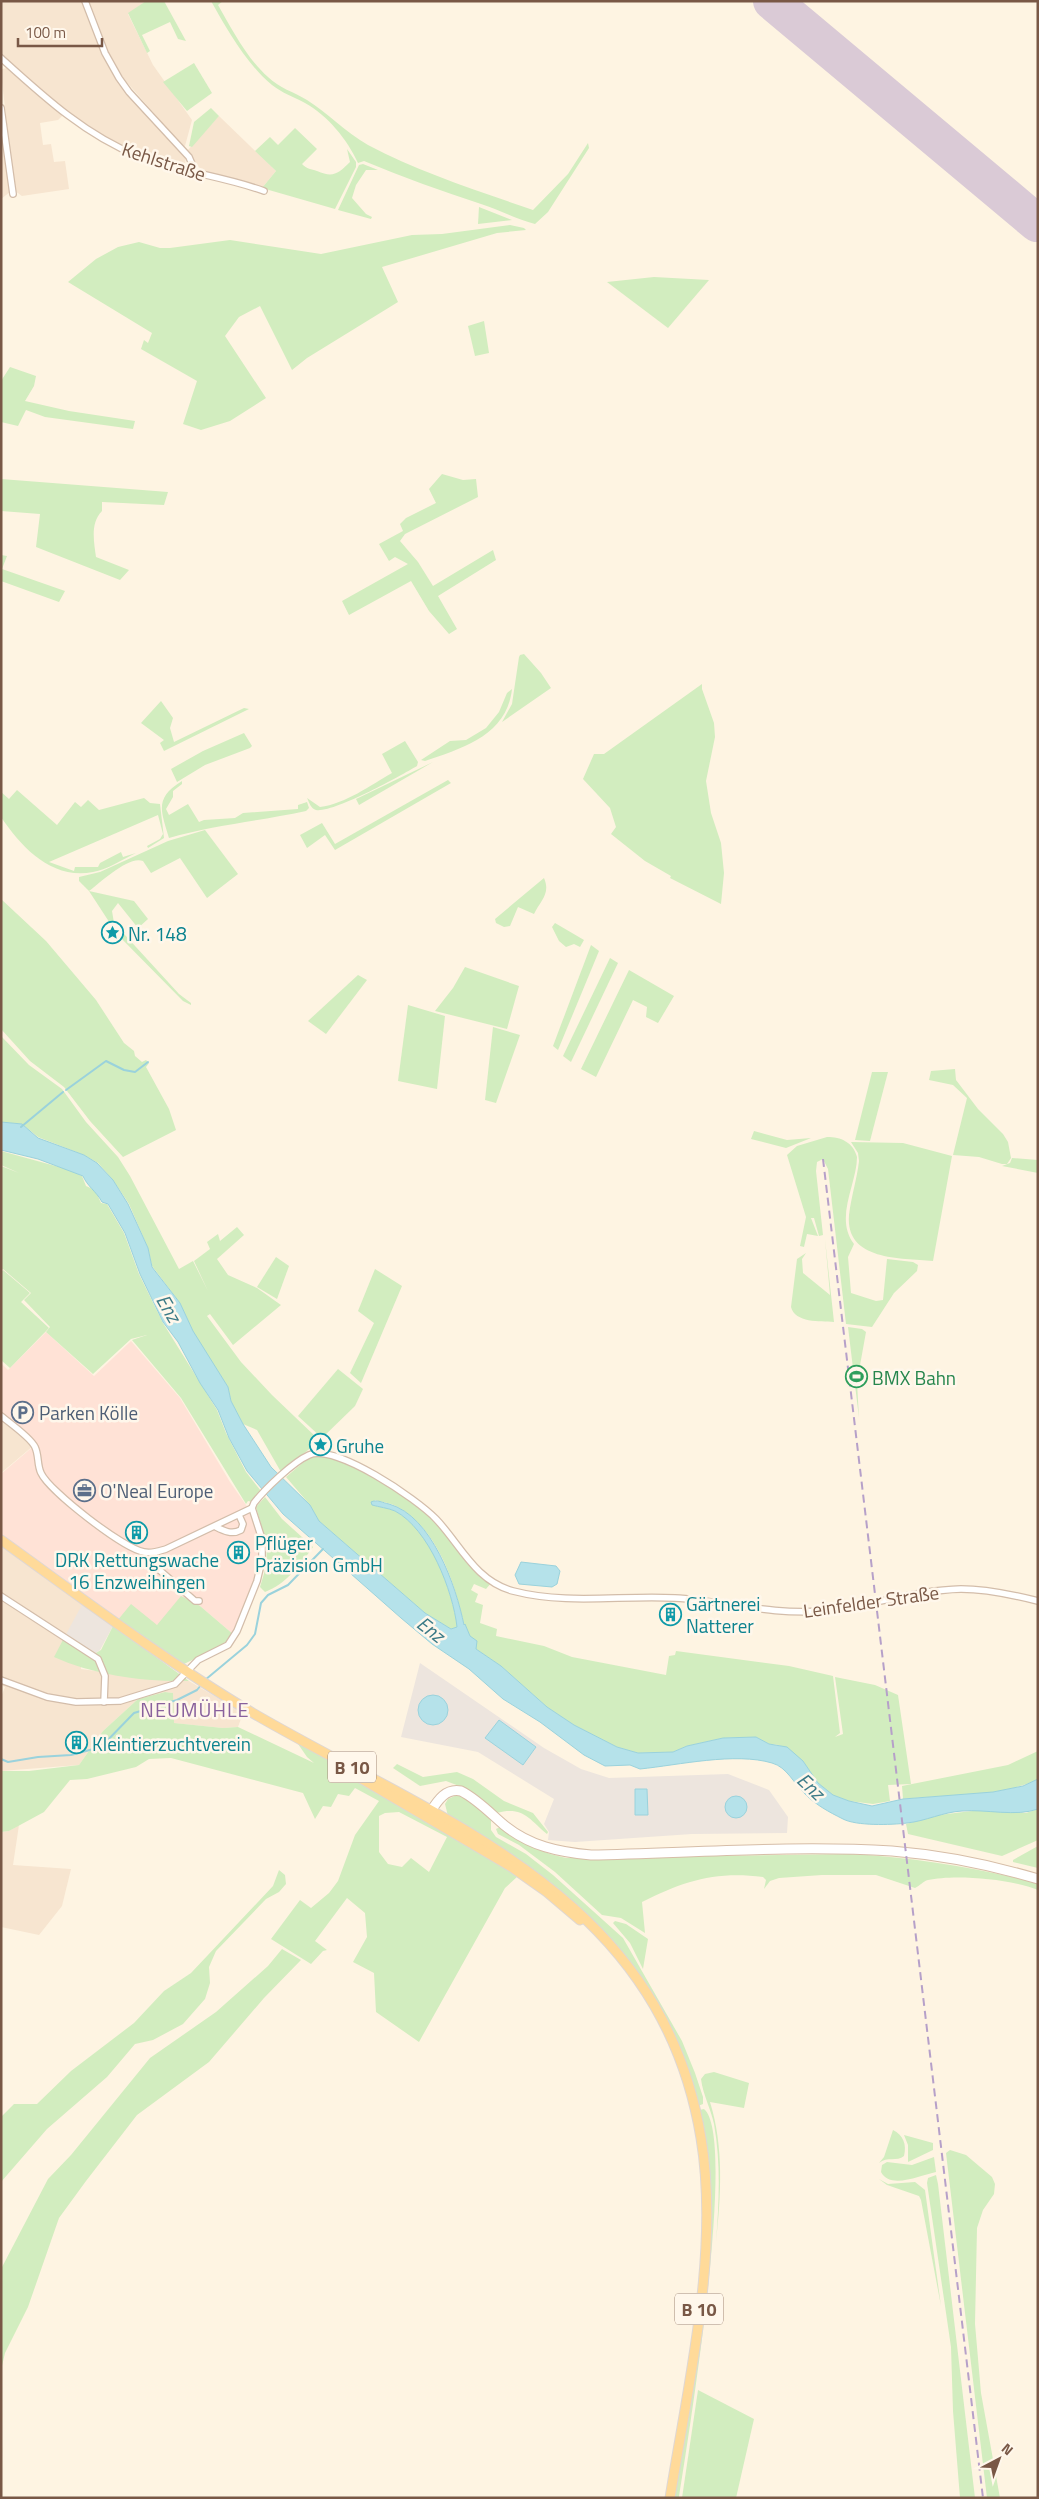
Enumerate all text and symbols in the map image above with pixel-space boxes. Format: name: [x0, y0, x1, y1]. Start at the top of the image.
scale bar: [18, 15, 101, 47]
text: 100 m: [25, 21, 66, 44]
street label: Kehlstraße: [118, 134, 210, 188]
place label: Nr. 148: [128, 919, 187, 948]
place icon: Nr. 148: [100, 921, 124, 945]
water label: Enz: [148, 1288, 190, 1329]
place label: BMX Bahn: [872, 1363, 956, 1392]
sports icon: BMX Bahn: [844, 1365, 868, 1389]
place label: Parken Kölle: [39, 1398, 138, 1427]
parking icon: Parken Kölle: [11, 1400, 35, 1424]
place label: Gruhe: [336, 1431, 384, 1460]
place icon: Gruhe: [308, 1433, 332, 1457]
place label: O'Neal Europe: [100, 1476, 213, 1505]
office icon: O'Neal Europe: [72, 1478, 96, 1502]
building icon: DRK Rettungswache 16 Enzweihingen: [125, 1521, 149, 1545]
place label: Pflüger Präzision GmbH: [255, 1528, 383, 1579]
building icon: Pflüger Präzision GmbH: [227, 1541, 251, 1565]
place label: DRK Rettungswache 16 Enzweihingen: [55, 1545, 219, 1596]
street label: Leinfelder Straße: [801, 1577, 941, 1625]
place label: Gärtnerei Natterer: [686, 1589, 760, 1640]
building icon: Gärtnerei Natterer: [658, 1602, 682, 1626]
water label: Enz: [410, 1608, 453, 1651]
district label: NEUMÜHLE: [140, 1694, 250, 1725]
place label: Kleintierzuchtverein: [92, 1729, 251, 1758]
building icon: Kleintierzuchtverein: [64, 1731, 88, 1755]
road number: B 10: [328, 1751, 376, 1782]
water label: Enz: [790, 1765, 833, 1808]
road number: B 10: [675, 2294, 723, 2324]
north arrow: [974, 2434, 1024, 2484]
text: N: [997, 2438, 1018, 2460]

